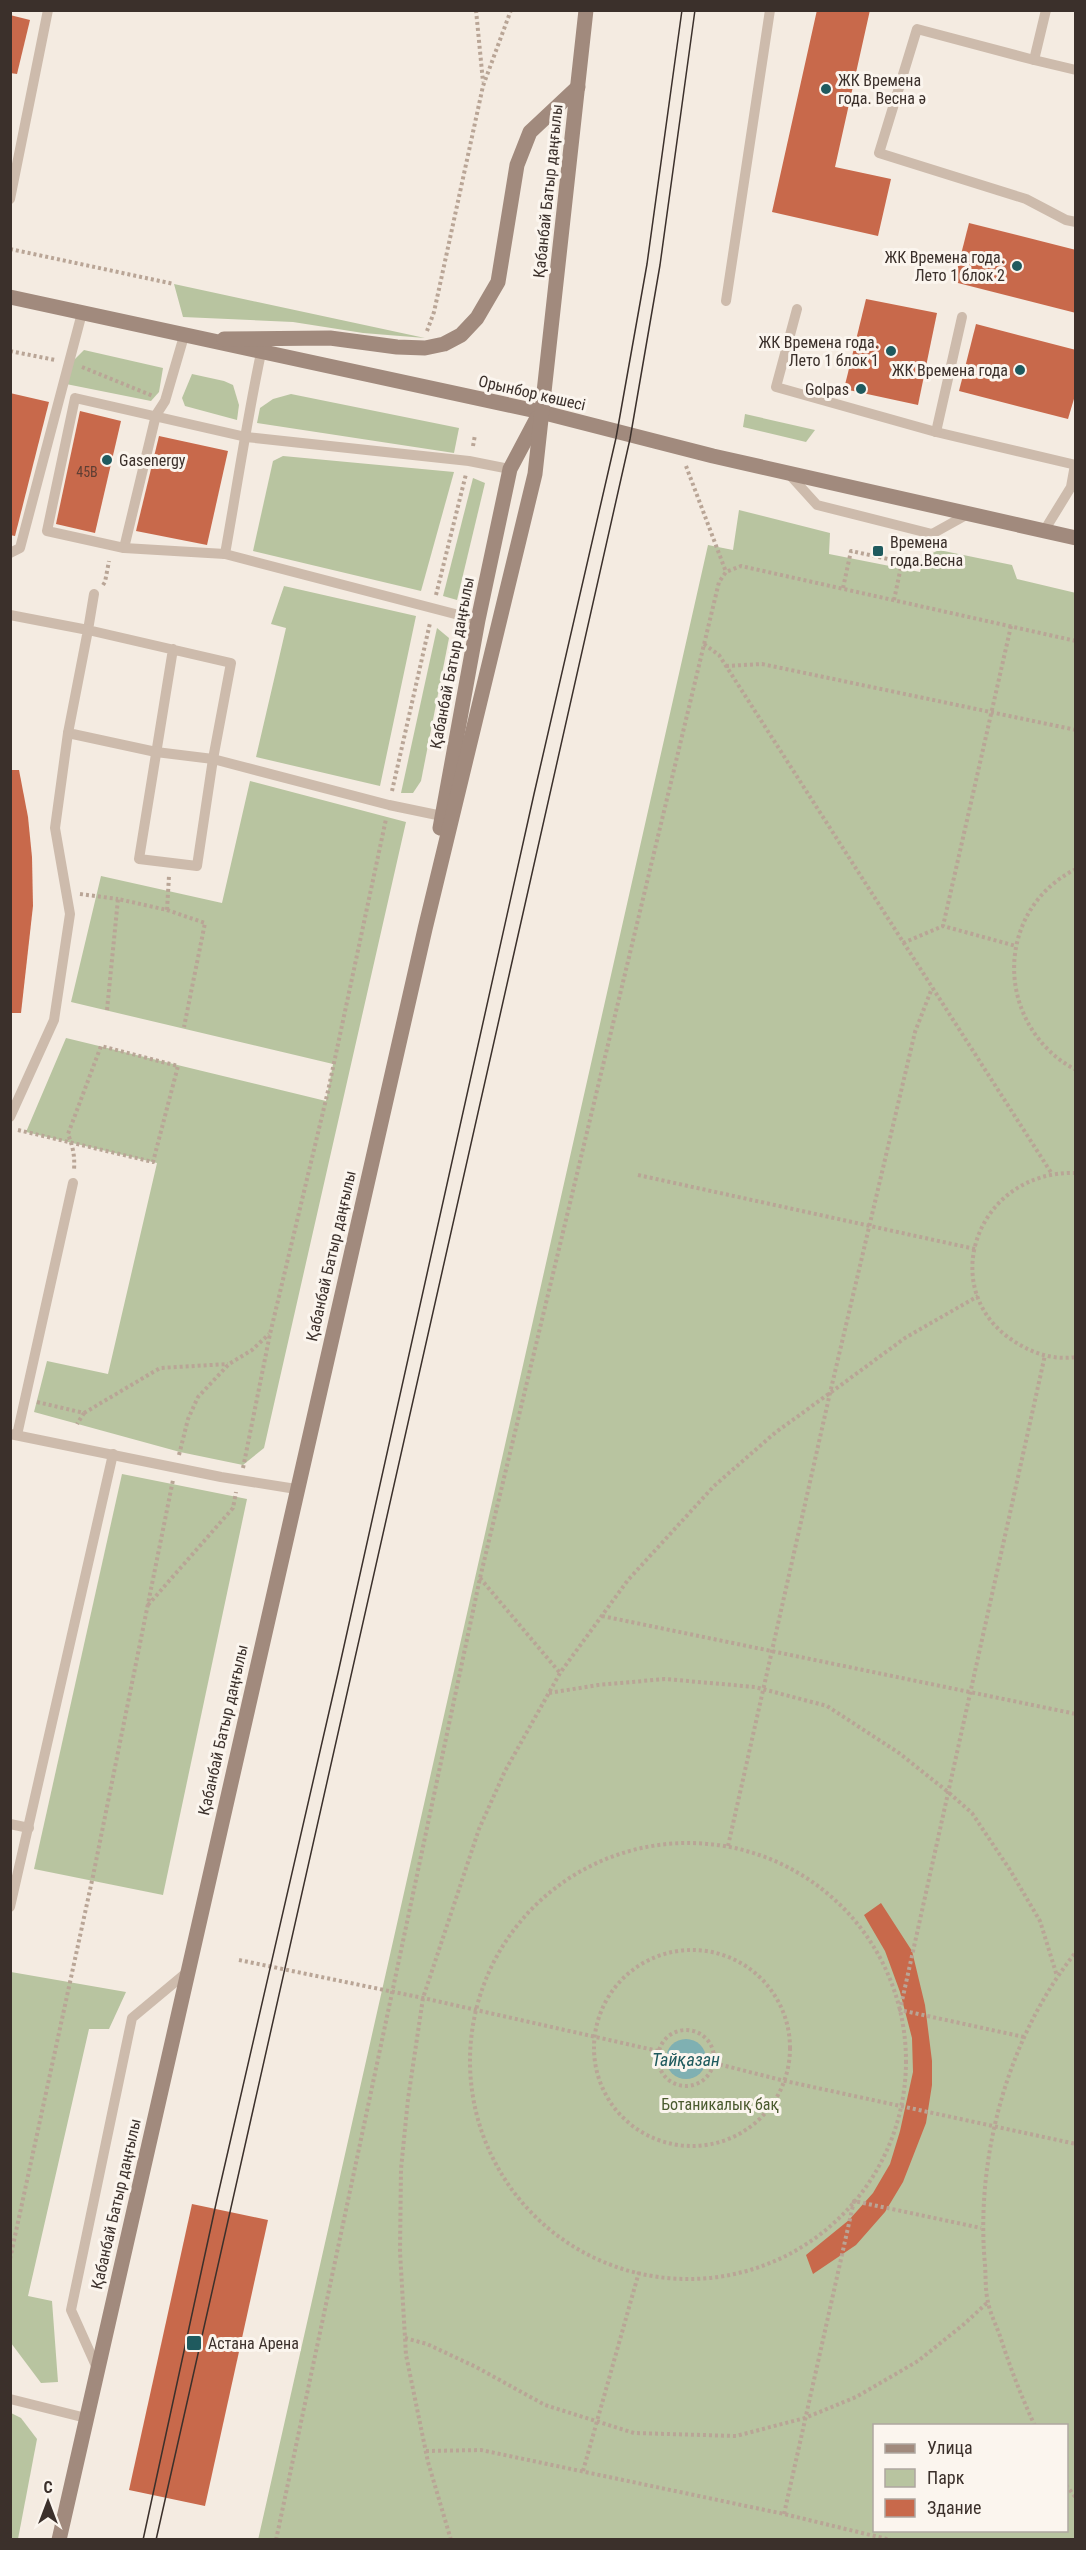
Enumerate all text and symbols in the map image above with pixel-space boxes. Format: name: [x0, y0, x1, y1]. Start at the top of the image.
place label: ЖК Времена года. Весна ә: [838, 71, 926, 108]
marker: ЖК Времена года. Весна ә: [819, 82, 833, 96]
street label: Қабанбай Батыр даңғылы: [529, 103, 567, 279]
place label: ЖК Времена года. Лето 1 блок 2: [885, 248, 1005, 285]
marker: ЖК Времена года. Лето 1 блок 2: [1010, 259, 1024, 273]
place label: ЖК Времена года. Лето 1 блок 1: [759, 333, 879, 370]
marker: ЖК Времена года. Лето 1 блок 1: [884, 344, 898, 358]
place label: ЖК Времена года: [892, 361, 1008, 380]
marker: ЖК Времена года: [1013, 363, 1027, 377]
street label: Орынбор көшесі: [477, 371, 587, 415]
place label: Golpas: [805, 380, 849, 399]
marker: Golpas: [854, 382, 868, 396]
place label: Gasenergy: [119, 451, 186, 470]
marker: Gasenergy: [100, 453, 114, 467]
house number: 45В: [76, 464, 98, 480]
place label: Времена года.Весна: [890, 533, 963, 570]
marker: Времена года.Весна: [871, 544, 885, 558]
street label: Қабанбай Батыр даңғылы: [426, 575, 478, 751]
street label: Қабанбай Батыр даңғылы: [302, 1169, 360, 1343]
street label: Қабанбай Батыр даңғылы: [194, 1643, 252, 1817]
water label: Тайқазан: [652, 2049, 720, 2070]
park label: Ботаникалық бақ: [661, 2095, 779, 2114]
street label: Қабанбай Батыр даңғылы: [87, 2117, 145, 2291]
marker: Астана Арена: [185, 2334, 203, 2352]
place label: Астана Арена: [208, 2334, 299, 2353]
legend: [873, 2424, 1068, 2532]
text: Улица: [927, 2437, 973, 2458]
text: Парк: [927, 2467, 965, 2488]
north arrow: [18, 2472, 78, 2532]
text: С: [43, 2478, 53, 2497]
text: Здание: [927, 2497, 981, 2518]

